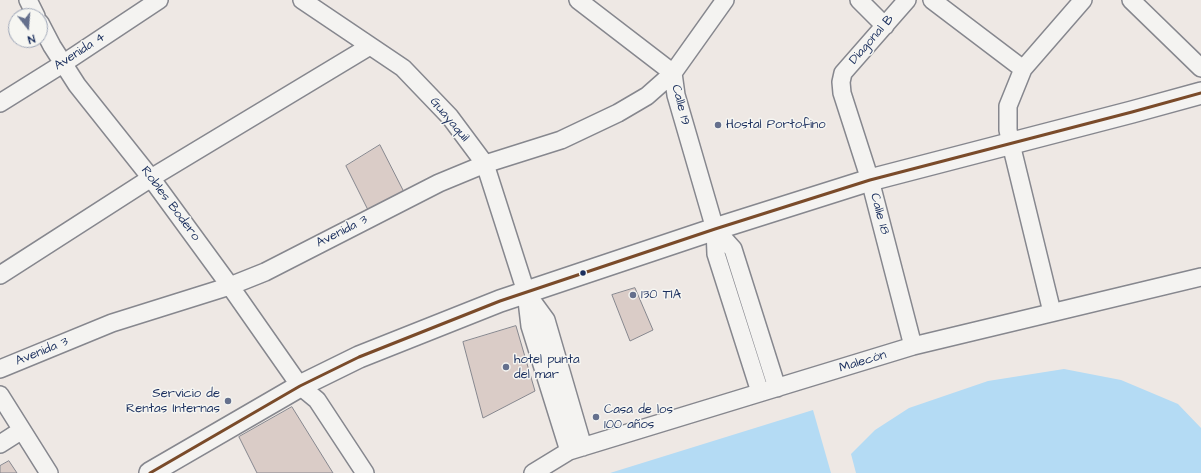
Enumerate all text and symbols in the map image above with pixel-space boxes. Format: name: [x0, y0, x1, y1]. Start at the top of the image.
north arrow: [8, 8, 48, 48]
street label: Diagonal B: [846, 12, 898, 68]
street label: Avenida 4: [51, 30, 109, 74]
text: N: [26, 31, 37, 47]
street label: Calle 19: [667, 83, 693, 127]
street label: Guayaquil: [426, 95, 472, 145]
place label: Hostal Portofino: [726, 117, 826, 133]
marker: Hostal Portofino: [713, 120, 723, 130]
street label: Robles Bodero: [137, 164, 203, 244]
street label: Calle 18: [866, 192, 892, 236]
street label: Avenida 3: [314, 212, 370, 252]
unlabelled marker: [578, 268, 588, 278]
place label: 130 TIA: [641, 287, 681, 303]
marker: 130 TIA: [628, 290, 638, 300]
street label: Avenida 3: [13, 334, 71, 370]
street label: Malecón: [838, 347, 888, 377]
place label: hotel punta del mar: [514, 352, 579, 383]
marker: hotel punta del mar: [501, 362, 511, 372]
place label: Servicio de Rentas Internas: [126, 386, 220, 417]
marker: Servicio de Rentas Internas: [223, 396, 233, 406]
place label: Casa de los 100 años: [604, 402, 673, 433]
marker: Casa de los 100 años: [591, 412, 601, 422]

